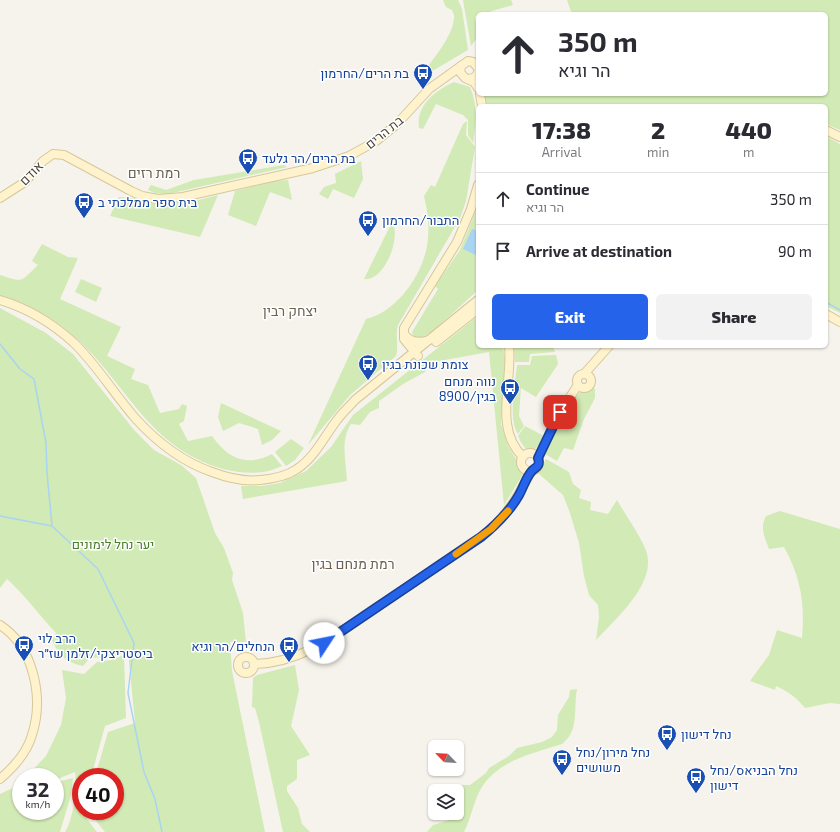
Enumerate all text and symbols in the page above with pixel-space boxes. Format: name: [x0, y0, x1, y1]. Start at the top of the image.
text: 350 m: [558, 24, 638, 58]
icon: ahead: [492, 28, 544, 80]
text: הר וגיא: [558, 59, 611, 81]
bus stop icon: בת הרים/החרמון: [412, 62, 434, 90]
place label: בת הרים/החרמון: [320, 65, 409, 81]
street label: בת הרים: [362, 112, 406, 152]
text: 17:38: [532, 115, 591, 144]
text: 2: [651, 115, 665, 144]
text: 440: [725, 115, 772, 144]
text: Arrival: [542, 144, 581, 160]
text: min: [647, 144, 669, 160]
text: m: [743, 144, 754, 160]
bus stop icon: בת הרים/הר גלעד: [237, 147, 259, 175]
place label: בת הרים/הר גלעד: [262, 150, 356, 166]
street label: אודם: [16, 158, 46, 188]
district label: רמת רזים: [128, 164, 180, 181]
text: Continue: [526, 180, 589, 198]
icon: ahead: [492, 188, 514, 210]
text: 350 m: [770, 190, 812, 208]
bus stop icon: בית ספר ממלכתי ב: [73, 191, 95, 219]
place label: בית ספר ממלכתי ב: [98, 194, 198, 210]
text: הר וגיא: [526, 199, 564, 215]
bus stop icon: התבור/החרמון: [357, 209, 379, 237]
place label: התבור/החרמון: [382, 212, 459, 228]
icon: arrive: [492, 240, 514, 262]
text: Arrive at destination: [526, 242, 672, 260]
text: 90 m: [778, 242, 812, 260]
button: Exit: [492, 294, 648, 340]
button: Share: [656, 294, 812, 340]
district label: יצחק רבין: [263, 302, 317, 319]
bus stop icon: צומת שכונת בגין: [357, 353, 379, 381]
place label: צומת שכונת בגין: [382, 356, 469, 372]
place label: נווה מנחם בגין/8900: [439, 373, 496, 404]
bus stop icon: נווה מנחם בגין/8900: [499, 377, 521, 405]
pin: [543, 395, 577, 429]
icon: arrive: [549, 401, 571, 423]
park label: יער נחל לימונים: [72, 536, 154, 552]
district label: רמת מנחם בגין: [311, 555, 395, 572]
position arrow: [303, 622, 345, 664]
place label: הרב לוי ביסטריצקי/זלמן שז״ר: [38, 630, 153, 661]
bus stop icon: הרב לוי ביסטריצקי/זלמן שז״ר: [13, 634, 35, 662]
bus stop icon: הנחלים/הר וגיא: [278, 635, 300, 663]
place label: הנחלים/הר וגיא: [191, 638, 275, 654]
bus stop icon: נחל דישון: [656, 723, 678, 751]
place label: נחל דישון: [681, 726, 732, 742]
north arrow: [428, 740, 464, 776]
map controls: [428, 740, 464, 820]
place label: נחל מירון/נחל משושים: [576, 744, 650, 775]
bus stop icon: נחל מירון/נחל משושים: [551, 748, 573, 776]
place label: נחל הבניאס/נחל דישון: [710, 762, 798, 793]
bus stop icon: נחל הבניאס/נחל דישון: [685, 766, 707, 794]
speed limit sign: 40: [72, 768, 124, 820]
text: 32: [27, 777, 49, 801]
button: layers: [428, 784, 464, 820]
text: km/h: [26, 798, 50, 810]

